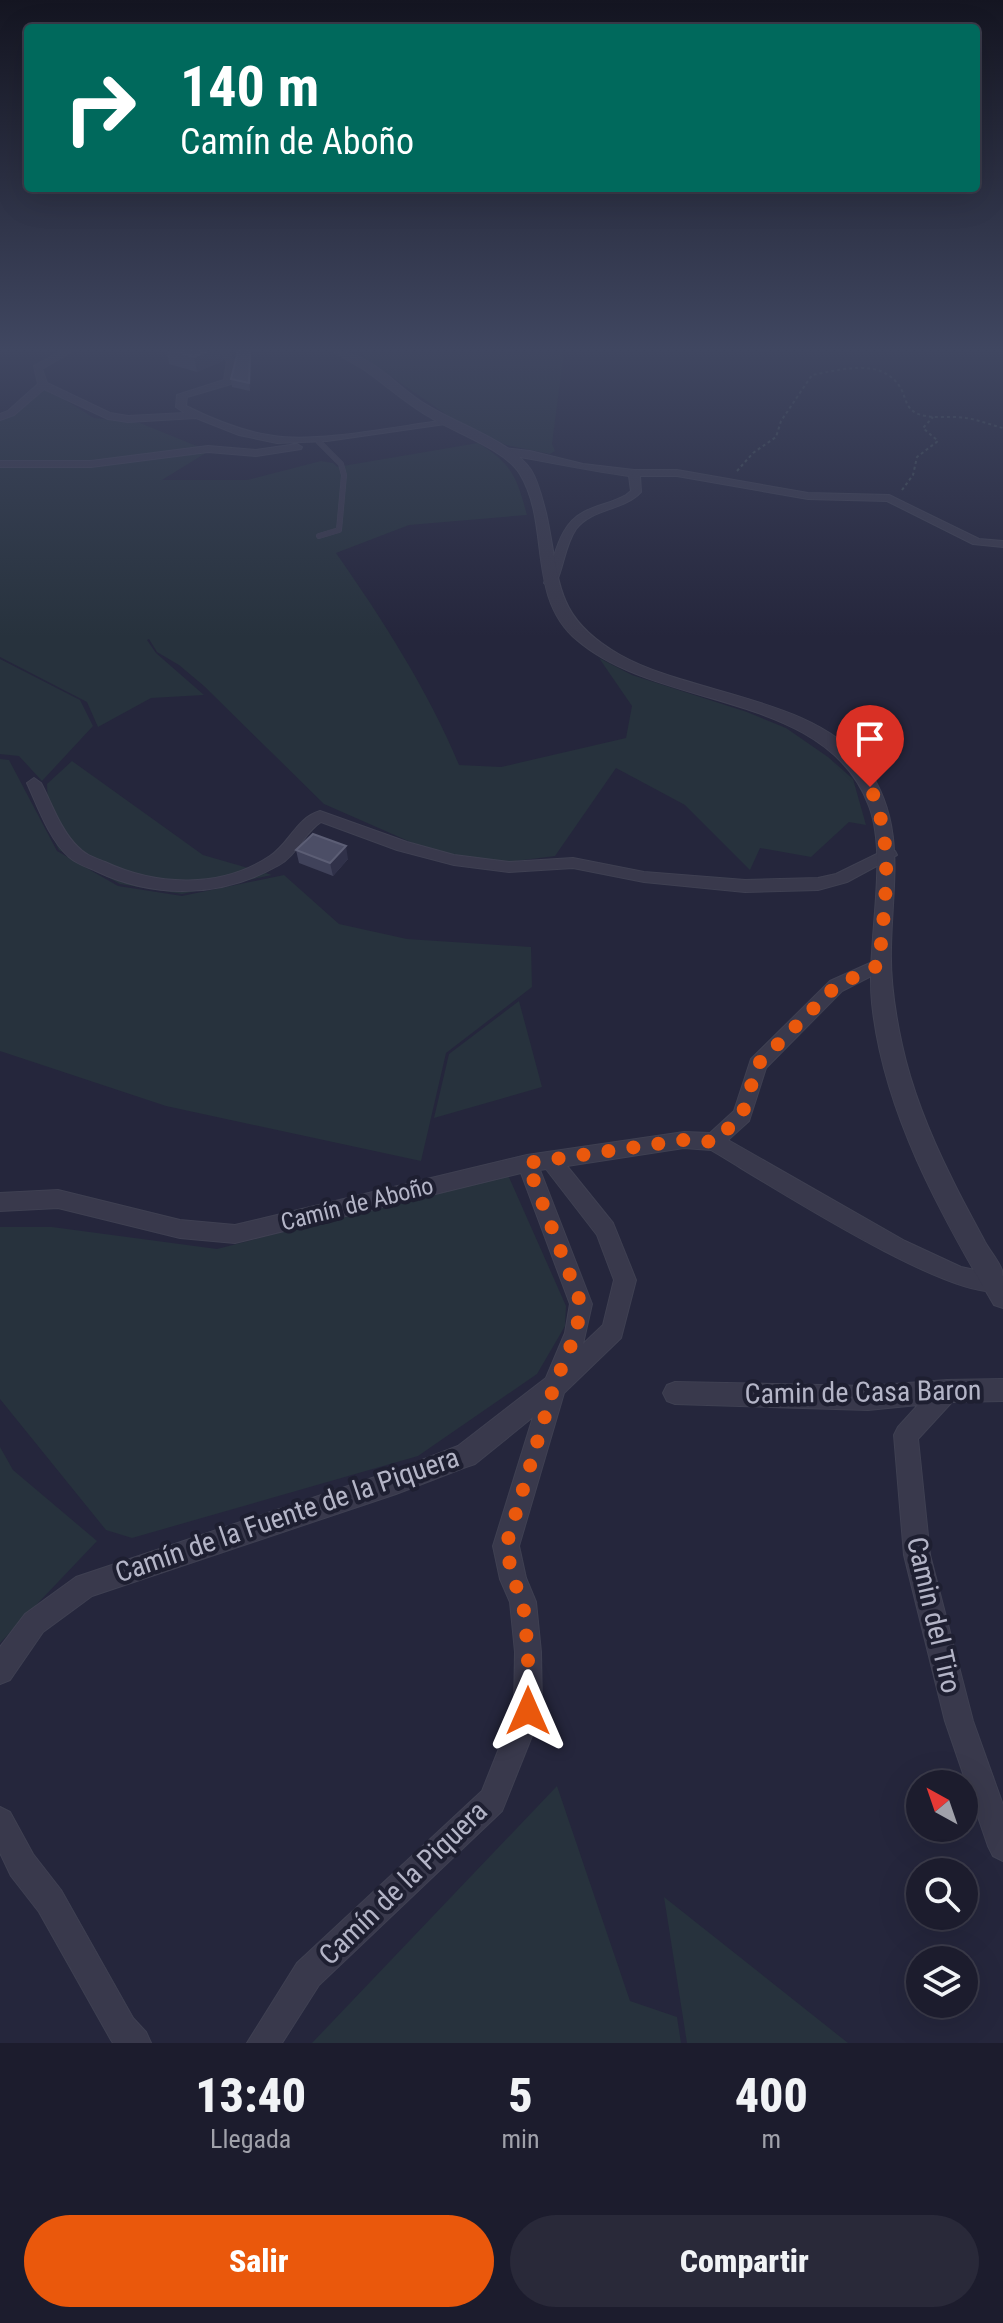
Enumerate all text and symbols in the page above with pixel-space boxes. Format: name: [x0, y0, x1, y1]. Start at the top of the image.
text: 140 m: [180, 54, 319, 120]
icon: right: [48, 56, 152, 160]
text: Camín de Aboño: [180, 121, 414, 163]
pin: [836, 705, 904, 787]
icon: arrive: [848, 717, 892, 761]
street label: Camín de Aboño: [278, 1172, 436, 1236]
street label: Camin de Casa Baron: [744, 1373, 982, 1411]
street label: Camín de la Fuente de la Piquera: [111, 1441, 463, 1589]
street label: Camin del Tiro: [900, 1534, 968, 1696]
position arrow: [486, 1669, 570, 1753]
north arrow: [906, 1770, 978, 1842]
map controls: [906, 1770, 978, 2018]
street label: Camín de la Piquera: [312, 1794, 494, 1972]
button: search: [906, 1858, 978, 1930]
button: layers: [906, 1946, 978, 2018]
text: 13:40: [195, 2067, 306, 2124]
text: 5: [508, 2067, 533, 2124]
text: 400: [735, 2067, 808, 2124]
text: Llegada: [210, 2124, 291, 2154]
text: min: [501, 2124, 540, 2154]
text: m: [761, 2124, 781, 2154]
button: Salir: [24, 2215, 494, 2307]
button: Compartir: [510, 2215, 979, 2307]

